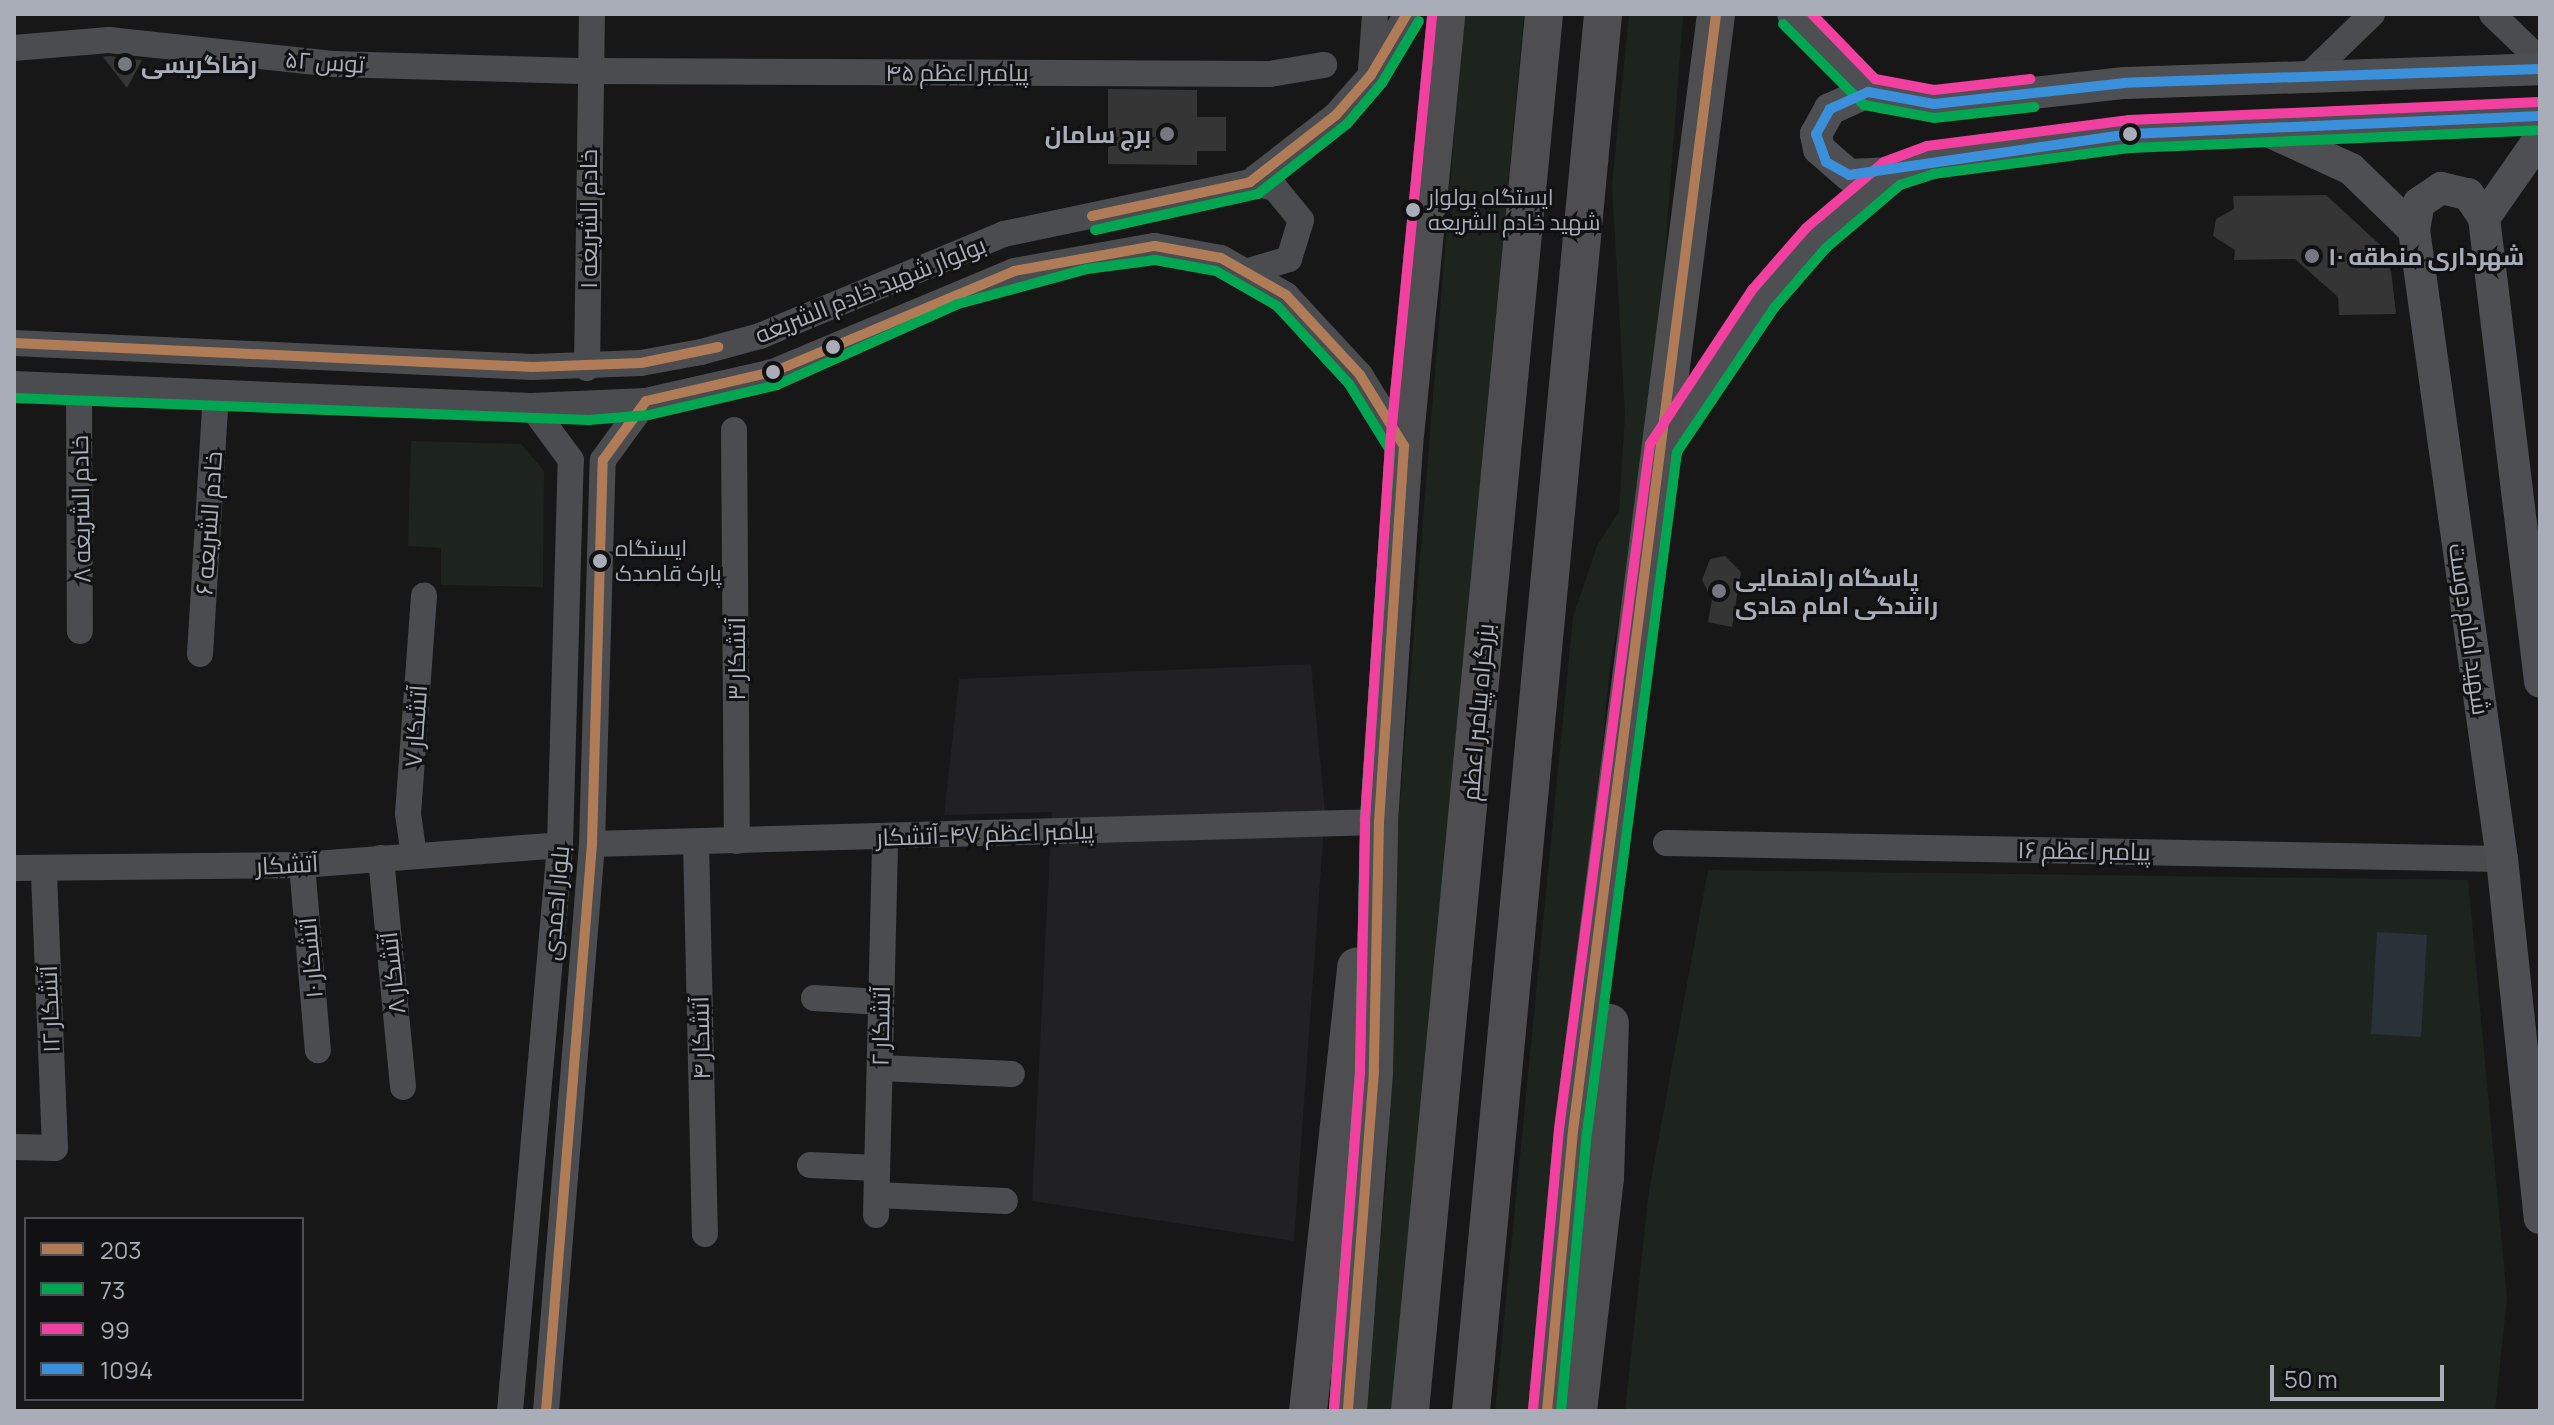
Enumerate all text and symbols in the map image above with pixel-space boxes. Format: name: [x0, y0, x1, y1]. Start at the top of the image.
street label: توس ۵۲: [284, 44, 366, 78]
place label: رضاگریسی: [141, 50, 257, 78]
marker: رضاگریسی: [116, 55, 134, 73]
street label: پیامبر اعظم ۴۵: [885, 58, 1029, 86]
place label: برج سامان: [1045, 120, 1151, 148]
marker: برج سامان: [1158, 125, 1176, 143]
unlabelled marker: [2122, 126, 2138, 142]
street label: خادم الشریعه ۱: [574, 149, 602, 289]
place label: ایستگاه بولوار شهید خادم الشریعه: [1428, 184, 1601, 236]
marker: ایستگاه بولوار شهید خادم الشریعه: [1405, 202, 1421, 218]
street label: بولوار شهید خادم الشریعه: [750, 229, 990, 349]
place label: شهرداری منطقه ۱۰: [2328, 242, 2524, 270]
marker: شهرداری منطقه ۱۰: [2303, 247, 2321, 265]
unlabelled marker: [825, 339, 841, 355]
unlabelled marker: [765, 364, 781, 380]
street label: خادم الشریعه ۸: [64, 435, 96, 583]
street label: خادم الشریعه ۶: [189, 450, 227, 596]
place label: ایستگاه پارک قاصدک: [615, 535, 722, 586]
street label: شهید امام دوست: [2444, 541, 2496, 717]
marker: ایستگاه پارک قاصدک: [592, 553, 608, 569]
place label: پاسگاه راهنمایی رانندگی امام هادی: [1735, 563, 1938, 619]
marker: پاسگاه راهنمایی رانندگی امام هادی: [1710, 582, 1728, 600]
street label: آتشکار ۳: [722, 617, 750, 701]
street label: بزرگراه پیامبر اعظم: [1455, 622, 1499, 802]
street label: آتشکار ۷: [398, 684, 432, 768]
street label: پیامبر اعظم ۴۷-آتشکار: [876, 815, 1094, 851]
street label: پیامبر اعظم ۱۶: [2017, 834, 2151, 866]
street label: بلوار احمدی: [536, 844, 574, 962]
street label: آتشکار: [255, 848, 319, 880]
street label: آتشکار ۱۰: [292, 916, 328, 1000]
street label: آتشکار ۸: [373, 930, 411, 1016]
street label: آتشکار ۱۲: [33, 965, 65, 1053]
street label: آتشکار ۲: [865, 986, 895, 1066]
street label: آتشکار ۴: [685, 996, 715, 1080]
legend: [24, 1217, 304, 1401]
text: 203: [100, 1233, 142, 1266]
text: 73: [100, 1273, 125, 1306]
text: 99: [100, 1313, 130, 1346]
scale bar: [2274, 1349, 2448, 1399]
text: 1094: [100, 1353, 153, 1386]
text: 50 m: [2284, 1362, 2338, 1395]

